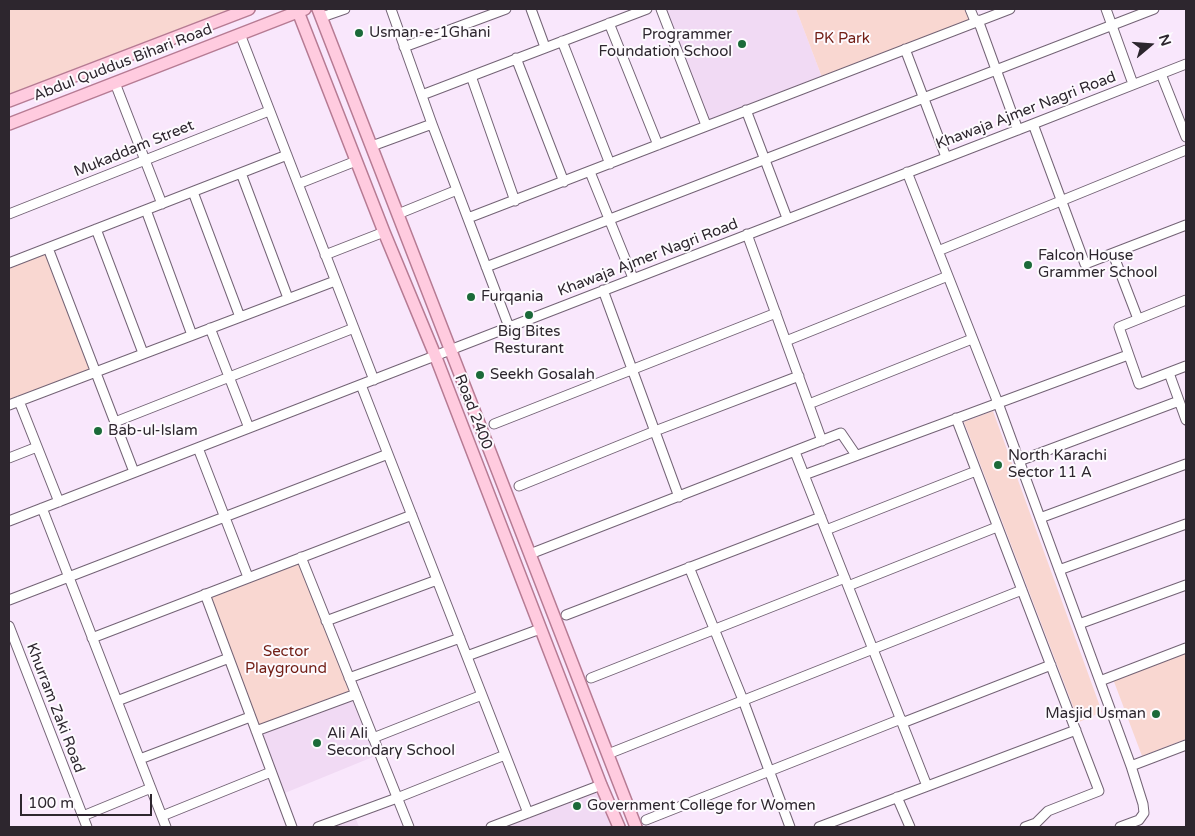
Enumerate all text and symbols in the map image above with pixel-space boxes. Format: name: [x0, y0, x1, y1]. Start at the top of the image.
north arrow: [1125, 20, 1175, 70]
street label: Abdul Quddus Bihari Road: [31, 21, 215, 105]
place label: Usman-e-1Ghani: [369, 24, 491, 42]
place label: Programmer Foundation School: [598, 26, 732, 61]
marker: Usman-e-1Ghani: [353, 27, 365, 39]
park label: PK Park: [814, 30, 870, 48]
text: N: [1155, 32, 1175, 48]
marker: Programmer Foundation School: [736, 38, 748, 50]
street label: Khawaja Ajmer Nagri Road: [933, 68, 1119, 154]
street label: Mukaddam Street: [71, 117, 197, 181]
street label: Khawaja Ajmer Nagri Road: [555, 215, 741, 301]
place label: Falcon House Grammer School: [1038, 247, 1158, 282]
marker: Falcon House Grammer School: [1022, 259, 1034, 271]
place label: Furqania: [481, 288, 543, 306]
marker: Furqania: [465, 291, 477, 303]
marker: Big Bites Resturant: [523, 309, 535, 321]
place label: Big Bites Resturant: [494, 323, 564, 358]
place label: Seekh Gosalah: [490, 366, 595, 384]
marker: Seekh Gosalah: [474, 369, 486, 381]
street label: Road 2400: [450, 372, 496, 452]
place label: Bab-ul-Islam: [108, 422, 198, 440]
marker: Bab-ul-Islam: [92, 425, 104, 437]
place label: North Karachi Sector 11 A: [1008, 447, 1107, 482]
marker: North Karachi Sector 11 A: [992, 459, 1004, 471]
street label: Khurram Zaki Road: [22, 641, 88, 775]
park label: Sector Playground: [245, 643, 327, 678]
place label: Masjid Usman: [1045, 705, 1146, 723]
marker: Masjid Usman: [1150, 708, 1162, 720]
place label: Ali Ali Secondary School: [327, 725, 455, 760]
marker: Ali Ali Secondary School: [311, 737, 323, 749]
scale bar: [22, 784, 155, 816]
text: 100 m: [28, 794, 74, 812]
place label: Government College for Women: [587, 797, 816, 815]
marker: Government College for Women: [571, 800, 583, 812]

